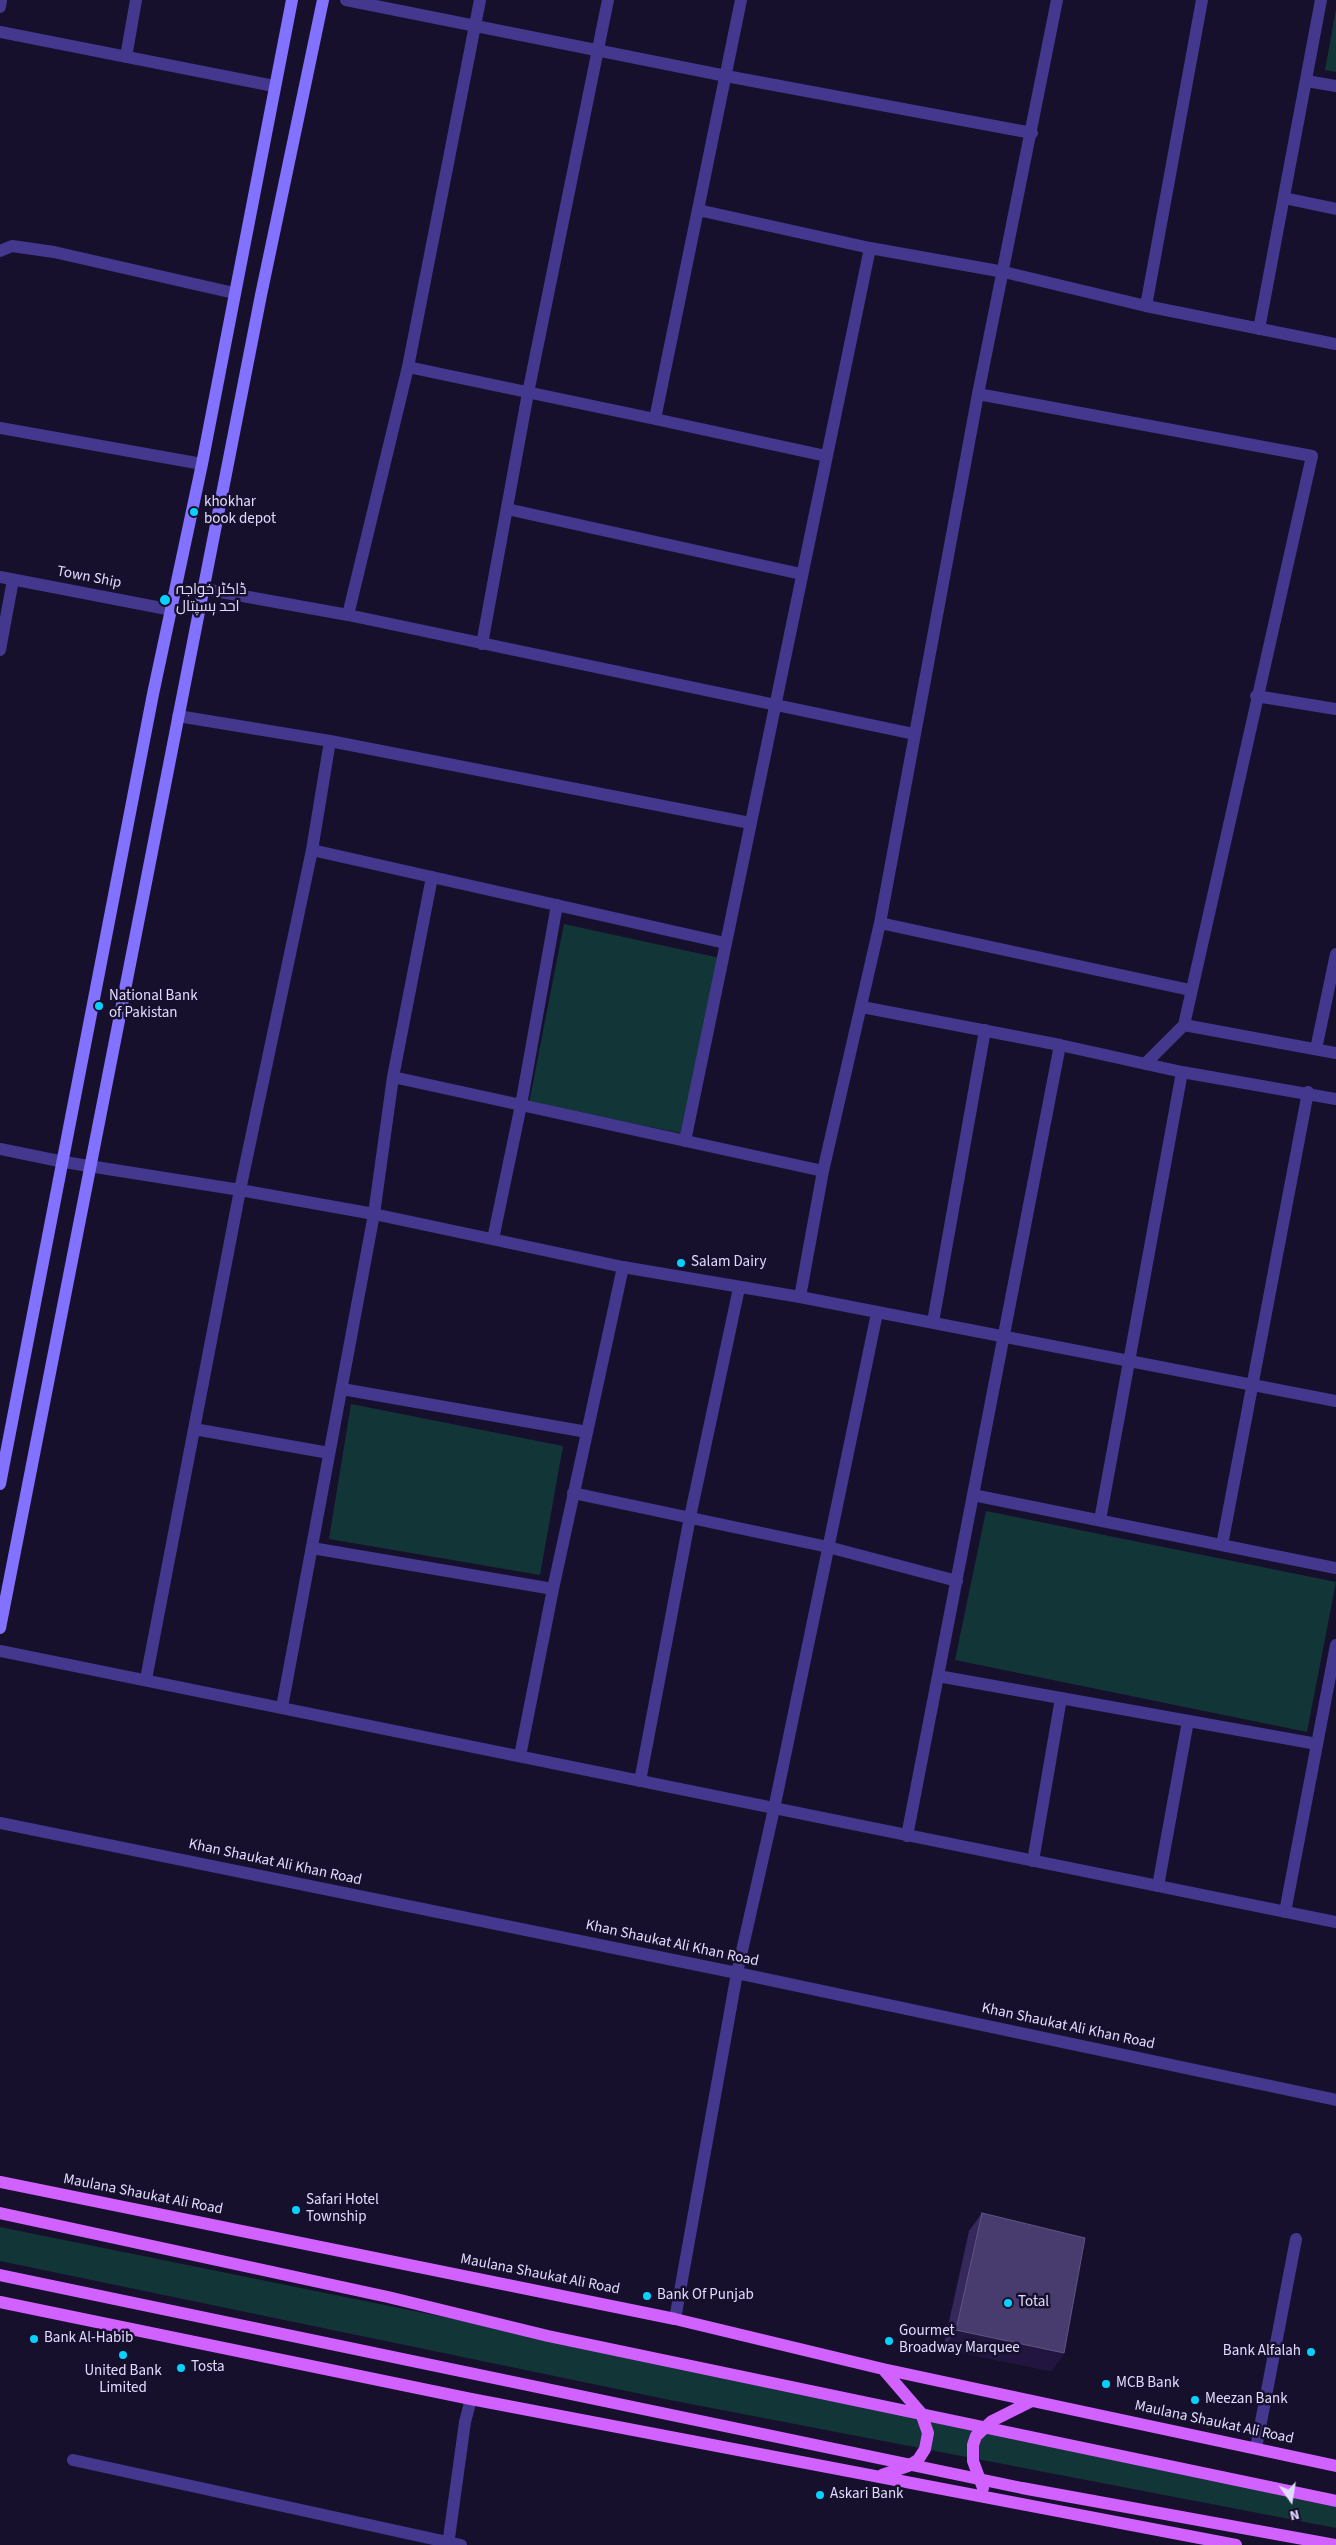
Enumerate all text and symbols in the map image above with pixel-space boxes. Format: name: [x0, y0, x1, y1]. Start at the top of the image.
place label: khokhar book depot: [204, 494, 276, 529]
marker: khokhar book depot: [188, 506, 200, 518]
street label: Town Ship: [55, 563, 123, 593]
place label: ڈاکٹر خواجہ احد ہسپتال: [176, 582, 247, 617]
marker: ڈاکٹر خواجہ احد ہسپتال: [158, 593, 172, 607]
place label: National Bank of Pakistan: [109, 988, 198, 1023]
marker: National Bank of Pakistan: [93, 1000, 105, 1012]
place label: Salam Dairy: [691, 1254, 766, 1272]
marker: Salam Dairy: [675, 1257, 687, 1269]
street label: Khan Shaukat Ali Khan Road: [187, 1836, 363, 1890]
street label: Khan Shaukat Ali Khan Road: [584, 1917, 760, 1971]
street label: Khan Shaukat Ali Khan Road: [980, 2000, 1156, 2054]
street label: Maulana Shaukat Ali Road: [62, 2171, 224, 2219]
place label: Safari Hotel Township: [306, 2192, 379, 2227]
marker: Safari Hotel Township: [290, 2204, 302, 2216]
street label: Maulana Shaukat Ali Road: [459, 2251, 621, 2299]
place label: Bank Of Punjab: [657, 2287, 754, 2305]
marker: Bank Of Punjab: [641, 2290, 653, 2302]
place label: Total: [1018, 2294, 1049, 2312]
marker: Total: [1002, 2297, 1014, 2309]
place label: Gourmet Broadway Marquee: [899, 2323, 1020, 2358]
place label: Bank Al-Habib: [44, 2330, 133, 2348]
marker: Bank Al-Habib: [28, 2333, 40, 2345]
marker: Gourmet Broadway Marquee: [883, 2335, 895, 2347]
place label: Bank Alfalah: [1223, 2343, 1301, 2361]
marker: Bank Alfalah: [1305, 2346, 1317, 2358]
marker: United Bank Limited: [117, 2349, 129, 2361]
place label: Tosta: [191, 2359, 224, 2377]
marker: Tosta: [175, 2362, 187, 2374]
place label: United Bank Limited: [84, 2363, 162, 2398]
place label: MCB Bank: [1116, 2375, 1179, 2393]
marker: MCB Bank: [1100, 2378, 1112, 2390]
place label: Meezan Bank: [1205, 2391, 1288, 2409]
marker: Meezan Bank: [1189, 2394, 1201, 2406]
street label: Maulana Shaukat Ali Road: [1133, 2397, 1295, 2449]
north arrow: [1266, 2475, 1316, 2525]
place label: Askari Bank: [830, 2486, 904, 2504]
marker: Askari Bank: [814, 2489, 826, 2501]
text: N: [1288, 2504, 1301, 2525]

